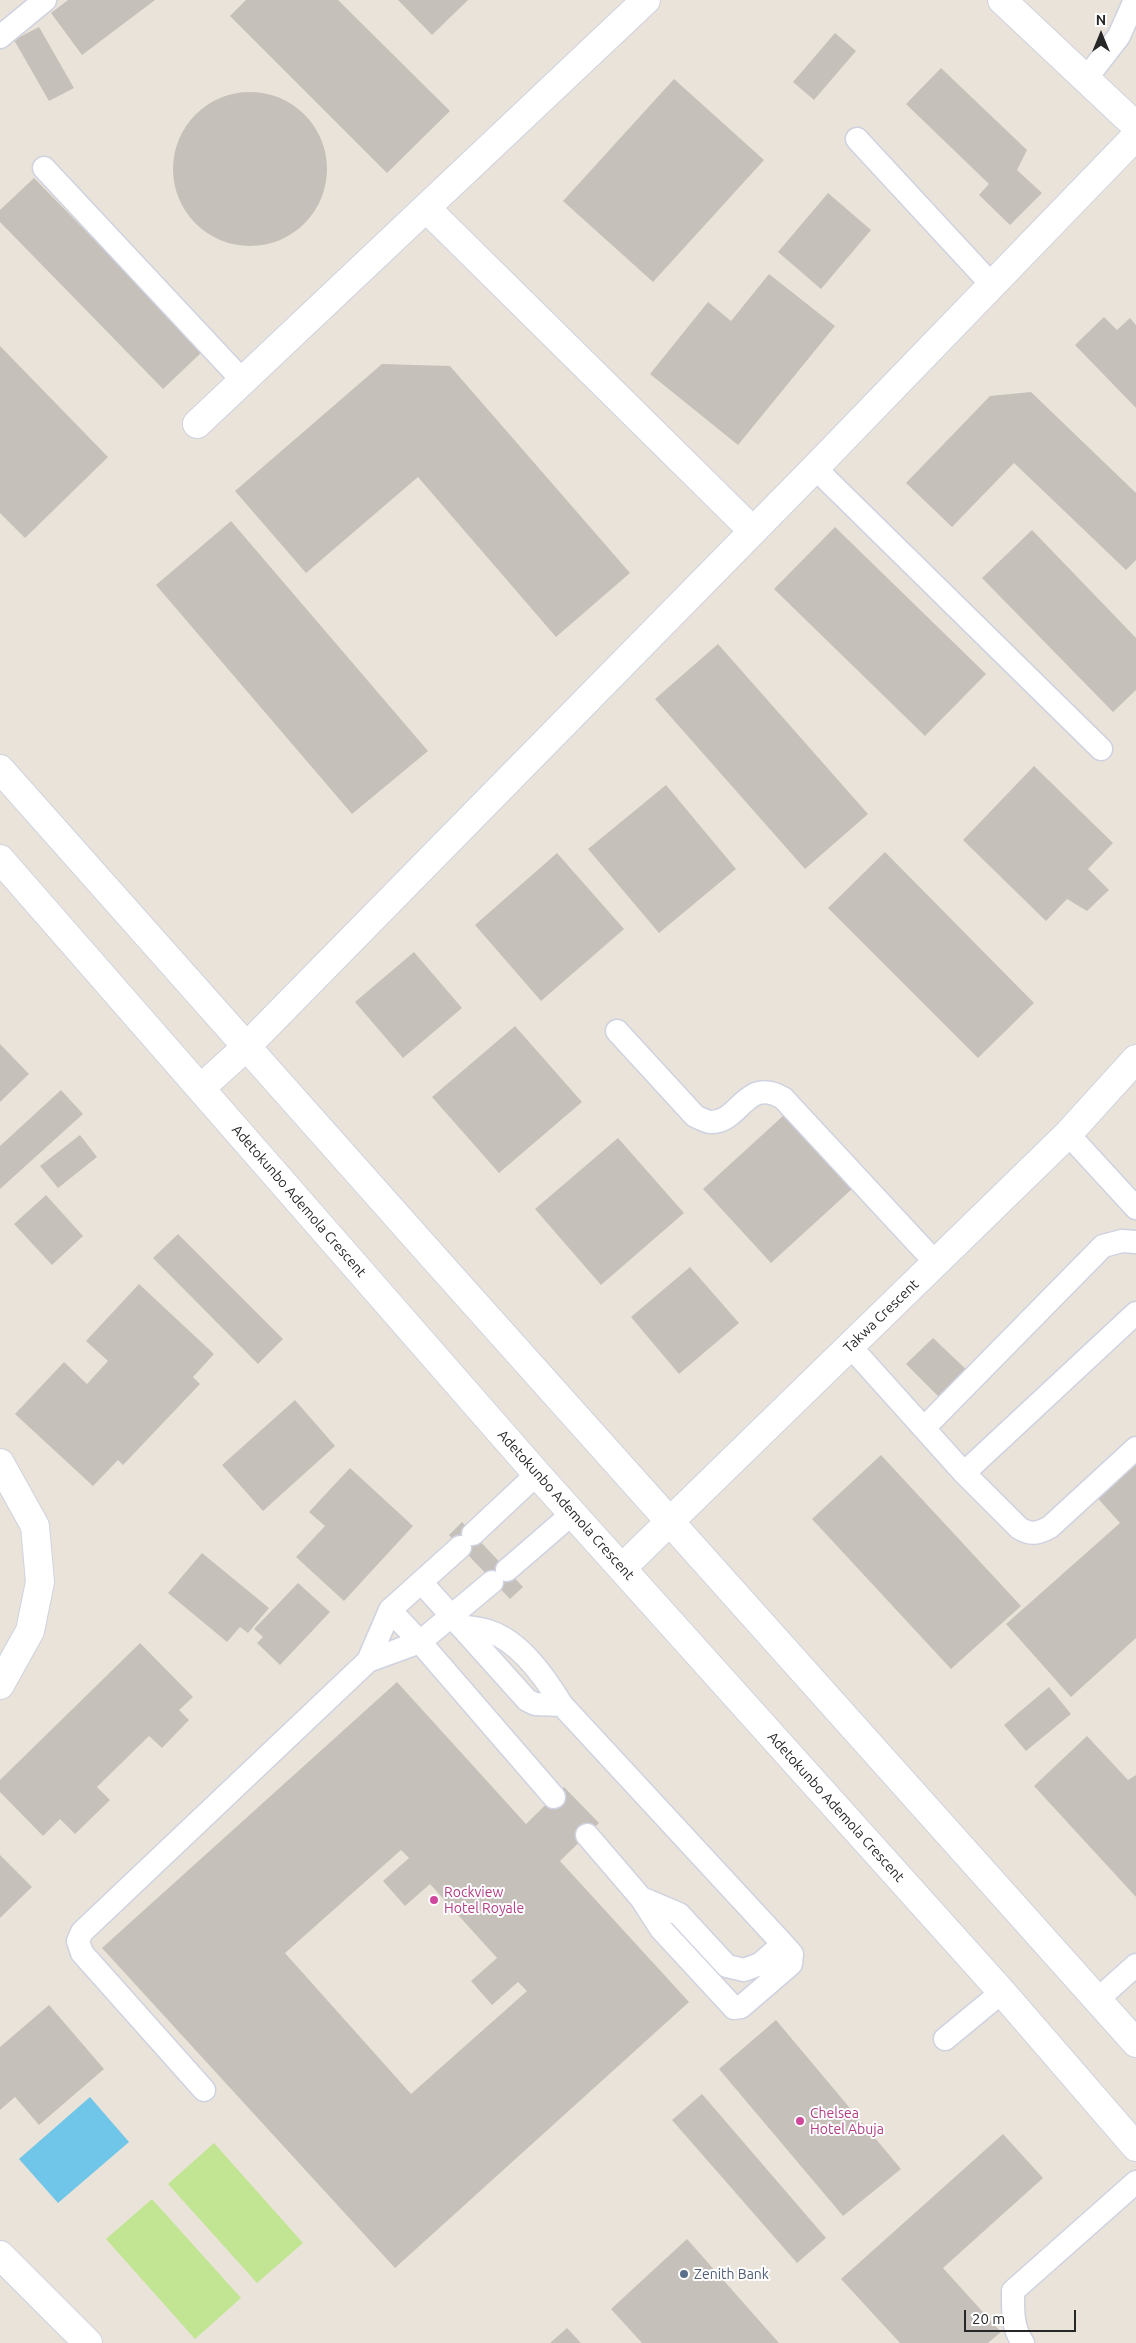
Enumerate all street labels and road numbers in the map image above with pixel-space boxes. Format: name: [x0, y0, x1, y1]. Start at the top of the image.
street label: Adetokunbo Ademola Crescent: [228, 1122, 370, 1280]
street label: Takwa Crescent: [840, 1276, 922, 1356]
street label: Adetokunbo Ademola Crescent: [494, 1427, 638, 1583]
street label: Adetokunbo Ademola Crescent: [764, 1729, 908, 1885]

